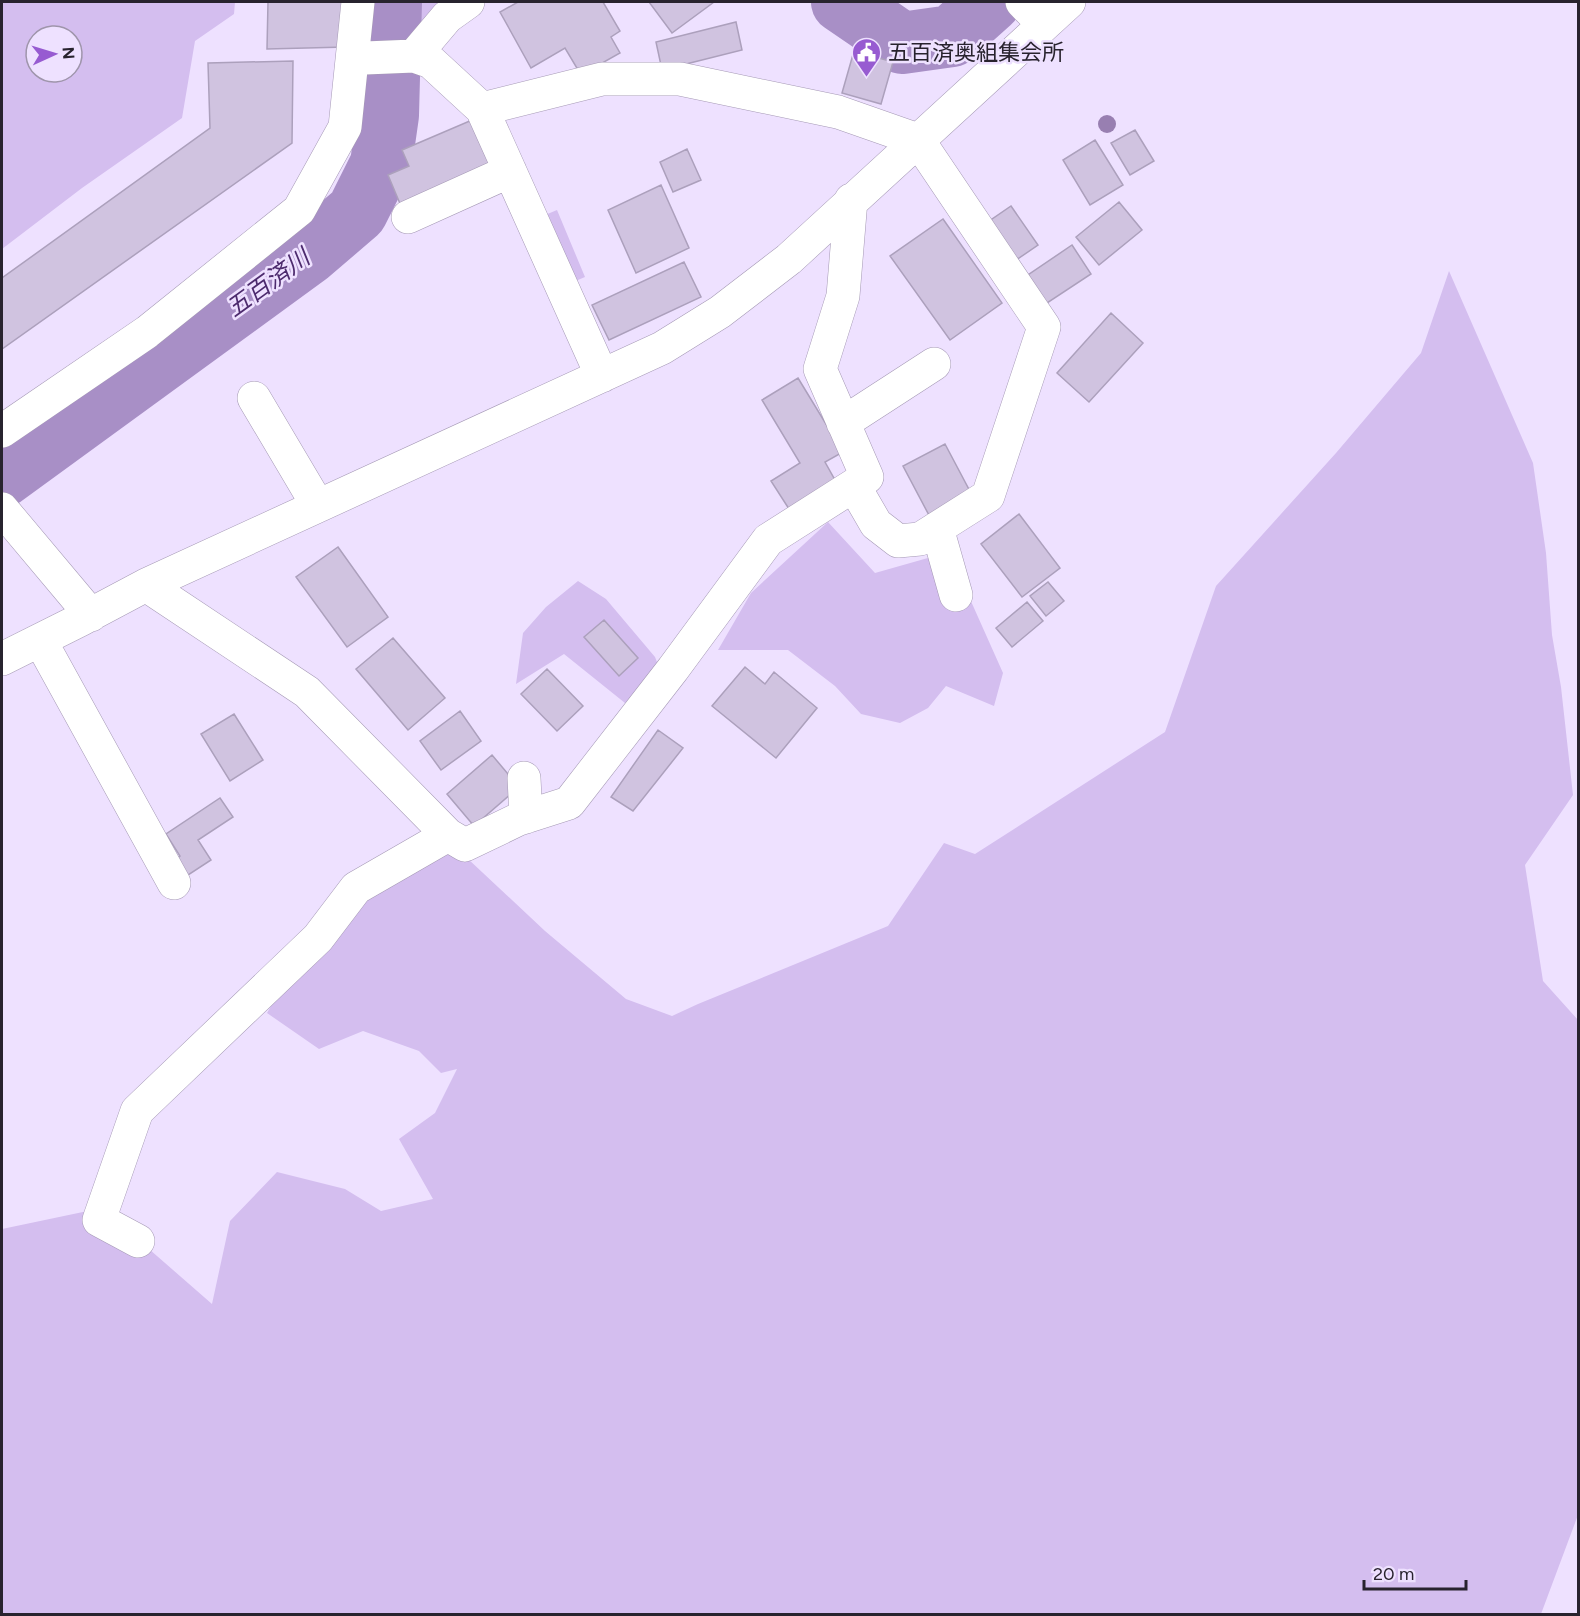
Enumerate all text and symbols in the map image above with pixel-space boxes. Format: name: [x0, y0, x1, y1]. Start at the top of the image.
north arrow: [24, 24, 84, 84]
public building icon: 五百済奥組集会所: [851, 36, 883, 78]
place label: 五百済奥組集会所: [888, 39, 1064, 66]
text: N: [59, 46, 78, 60]
water label: 五百済川: [220, 241, 317, 323]
scale bar: [1364, 1553, 1466, 1591]
text: 20 m: [1373, 1563, 1414, 1585]

